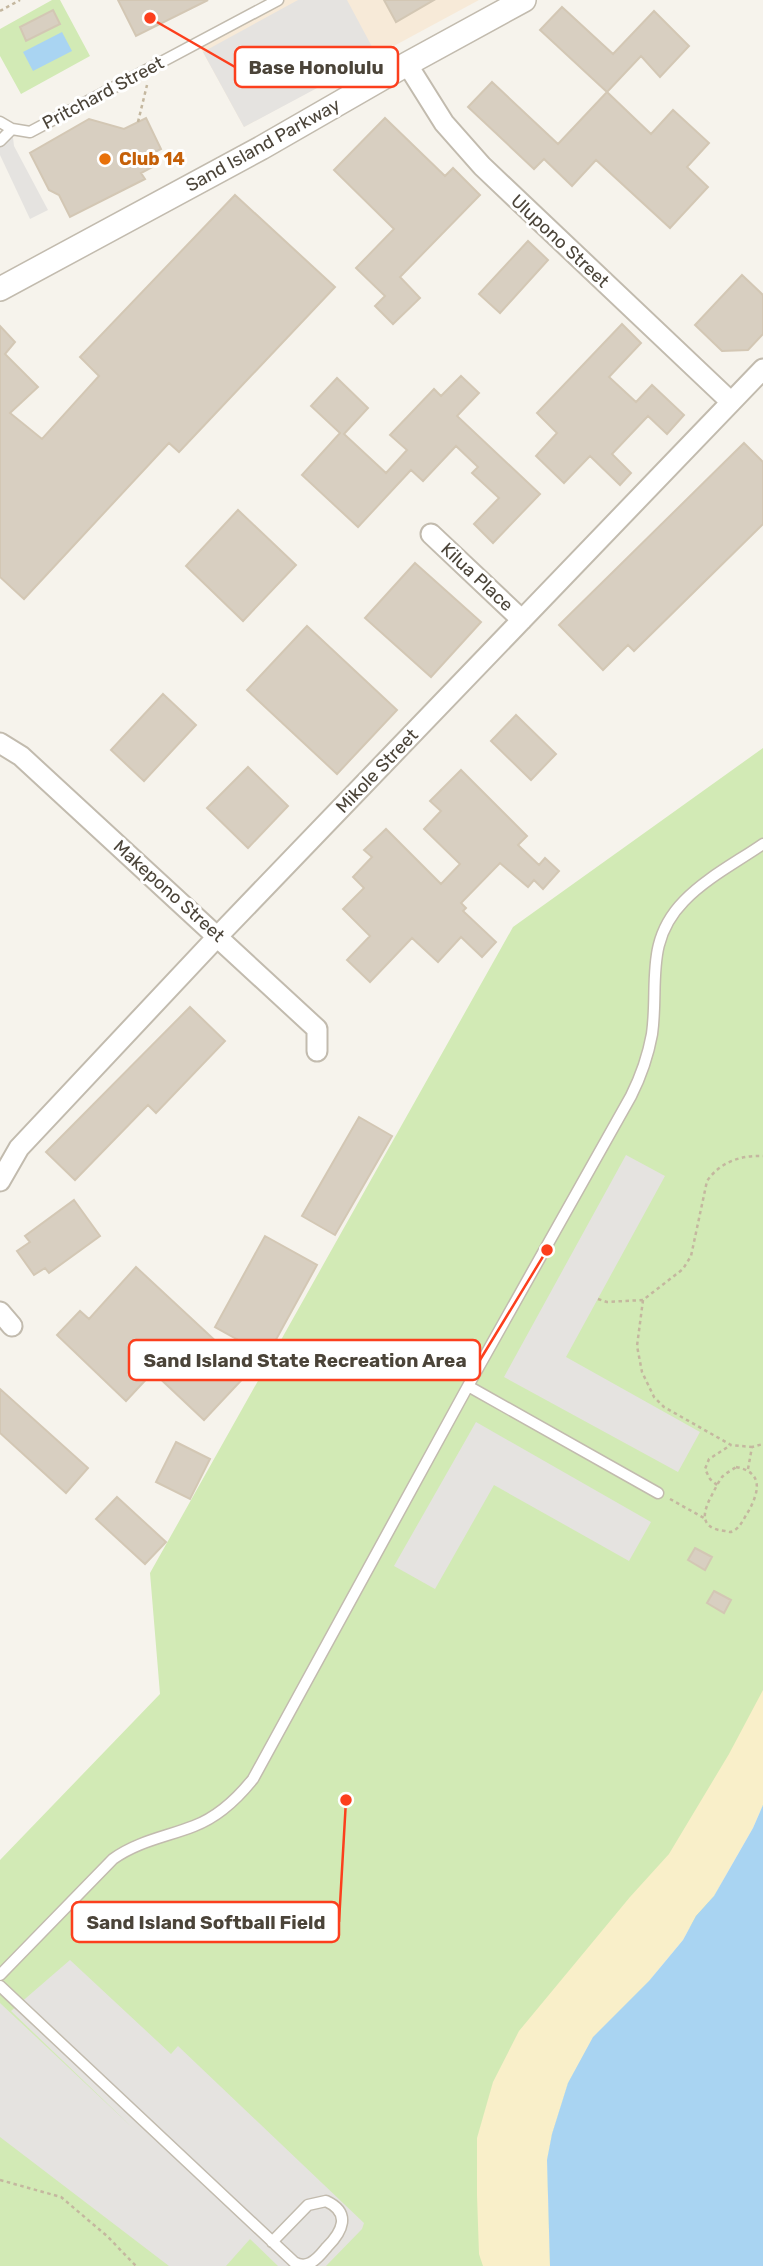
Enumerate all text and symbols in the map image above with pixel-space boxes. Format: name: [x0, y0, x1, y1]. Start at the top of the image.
callout: Base Honolulu: [235, 47, 398, 87]
street label: Pritchard Street: [38, 52, 168, 134]
text: Base Honolulu: [248, 56, 384, 79]
street label: Sand Island Parkway: [182, 93, 344, 197]
place label: Club 14: [119, 148, 185, 170]
marker: Club 14: [97, 151, 113, 167]
street label: Ulupono Street: [506, 190, 614, 292]
street label: Kilua Place: [436, 538, 518, 616]
street label: Mikole Street: [331, 724, 423, 818]
street label: Makepono Street: [109, 835, 229, 947]
callout: Sand Island State Recreation Area: [129, 1340, 480, 1380]
text: Sand Island State Recreation Area: [143, 1349, 467, 1372]
callout: Sand Island Softball Field: [72, 1902, 339, 1942]
text: Sand Island Softball Field: [86, 1911, 326, 1934]

